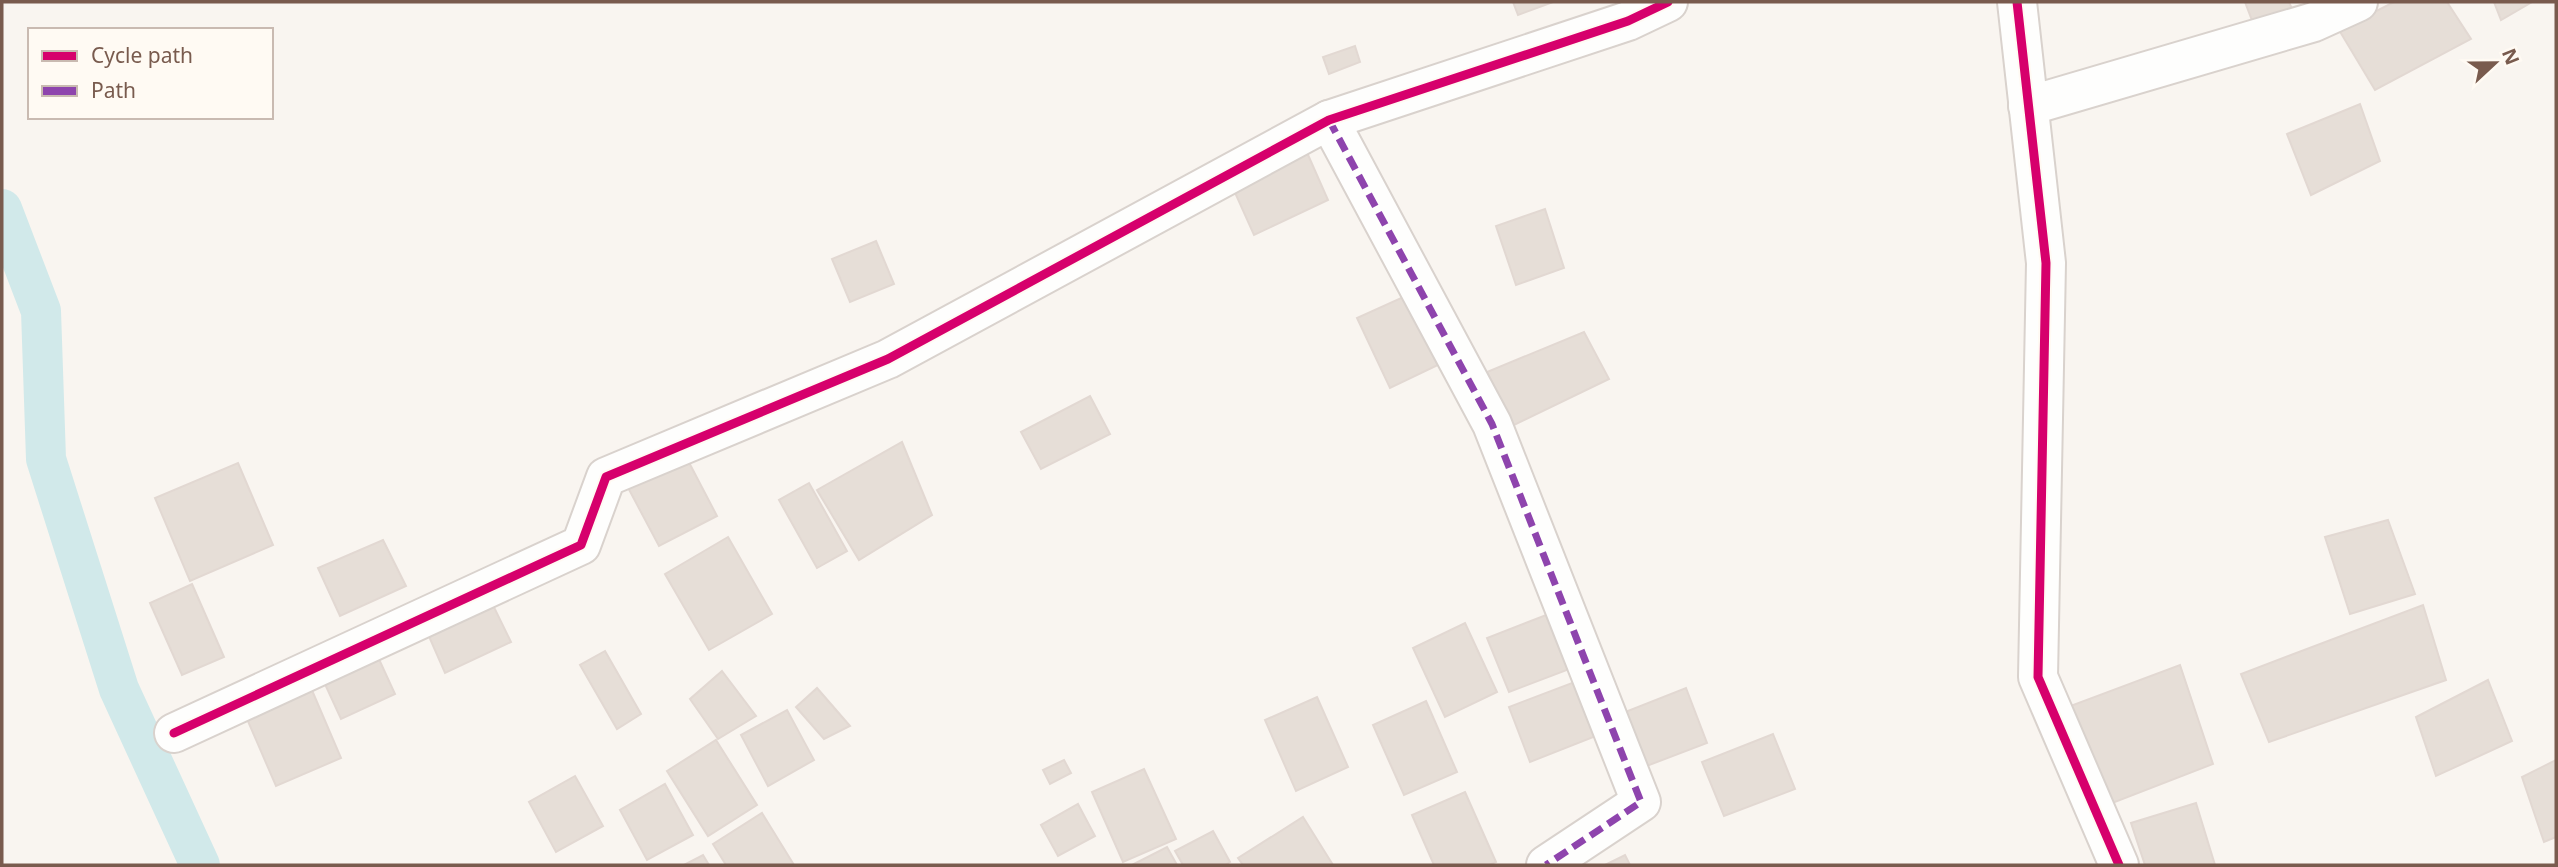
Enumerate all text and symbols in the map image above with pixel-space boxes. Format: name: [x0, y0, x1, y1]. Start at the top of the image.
legend: [28, 28, 273, 119]
north arrow: [2460, 28, 2530, 98]
text: Cycle path: [91, 41, 193, 69]
text: N: [2496, 45, 2526, 69]
text: Path: [91, 76, 136, 104]

